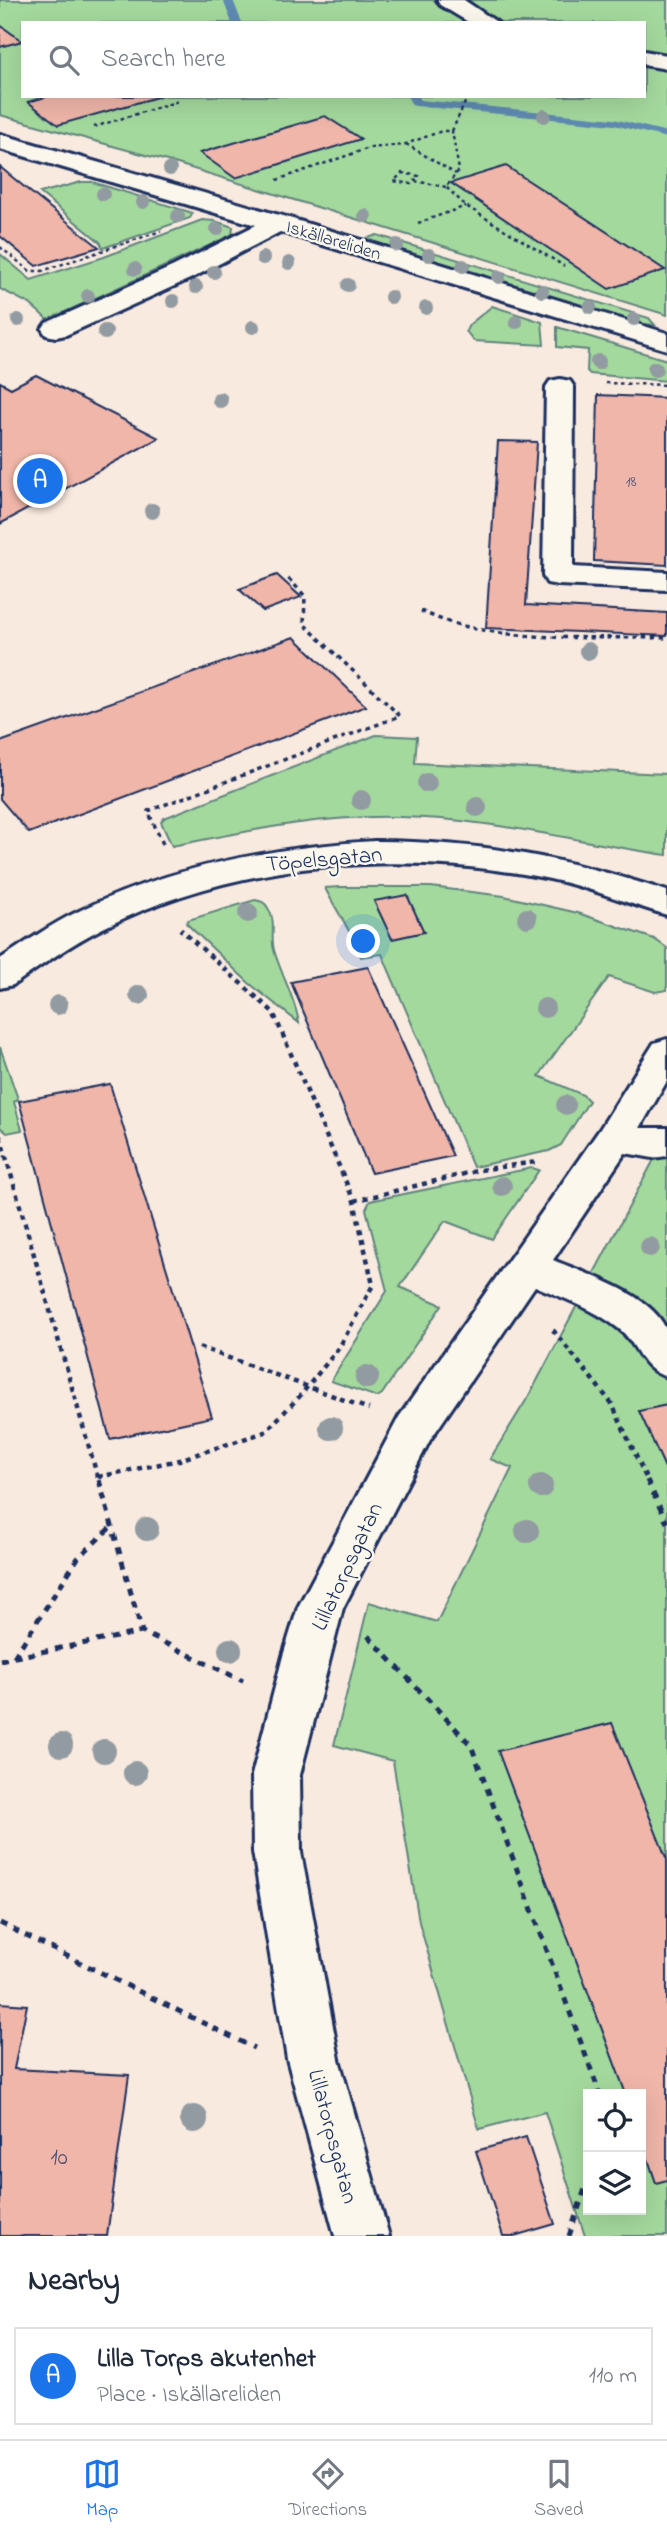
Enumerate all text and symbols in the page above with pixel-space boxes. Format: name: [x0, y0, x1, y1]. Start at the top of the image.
search box: [21, 21, 646, 98]
icon: search: [45, 41, 83, 79]
text: Search here: [101, 41, 226, 79]
street label: Iskällareliden: [282, 214, 384, 269]
pin: A: [17, 455, 63, 507]
house number: 18: [625, 470, 637, 494]
street label: Töpelsgatan: [265, 839, 384, 883]
your location: [346, 924, 380, 958]
street label: Lillatorpsgatan: [304, 1498, 393, 1637]
street label: Lillatorpsgatan: [297, 2066, 365, 2208]
map controls: [583, 2089, 646, 2215]
button: locate: [583, 2089, 646, 2152]
house number: 10: [50, 2142, 68, 2175]
button: layers: [583, 2152, 646, 2215]
text: Nearby: [28, 2260, 120, 2304]
text: Lilla Torps akutenhet: [97, 2341, 316, 2379]
text: A: [46, 2360, 60, 2393]
text: 110 m: [589, 2360, 637, 2393]
text: Place · Iskällareliden: [97, 2379, 281, 2412]
tab: Map: [83, 2455, 121, 2524]
tab: Directions: [288, 2455, 367, 2524]
tab: Saved: [534, 2455, 584, 2524]

